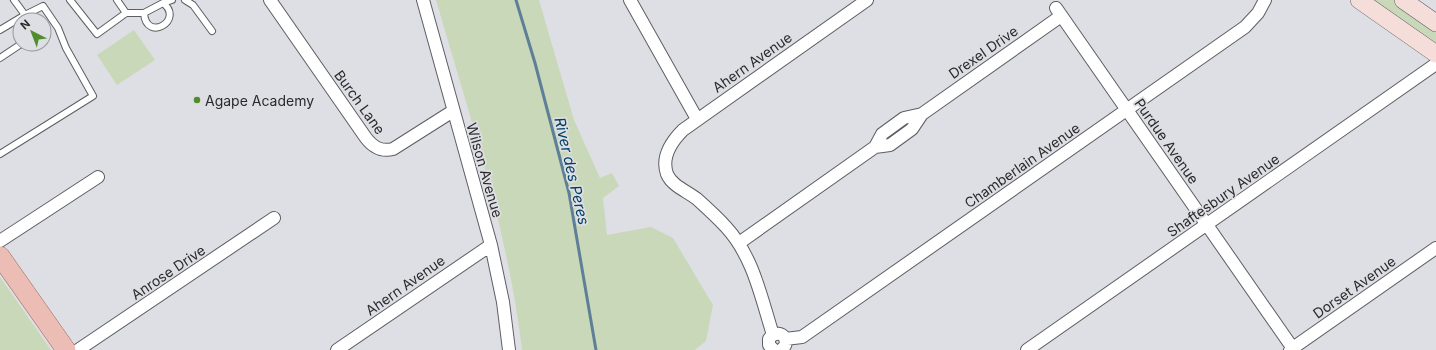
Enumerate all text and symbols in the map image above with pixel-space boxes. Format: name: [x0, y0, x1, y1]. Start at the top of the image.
north arrow: [12, 12, 52, 52]
text: N: [18, 17, 33, 33]
street label: Drexel Drive: [945, 22, 1021, 82]
street label: Ahern Avenue: [709, 28, 795, 96]
street label: Burch Lane: [331, 67, 389, 137]
place label: Agape Academy: [205, 92, 314, 109]
marker: Agape Academy: [192, 95, 202, 105]
street label: Purdue Avenue: [1131, 95, 1203, 187]
water label: River des Peres: [550, 115, 594, 227]
street label: Chamberlain Avenue: [961, 119, 1083, 211]
street label: Wilson Avenue: [463, 121, 507, 219]
street label: Shaftesbury Avenue: [1164, 150, 1282, 240]
street label: Anrose Drive: [128, 241, 208, 303]
street label: Ahern Avenue: [362, 251, 448, 319]
street label: Dorset Avenue: [1309, 252, 1399, 322]

